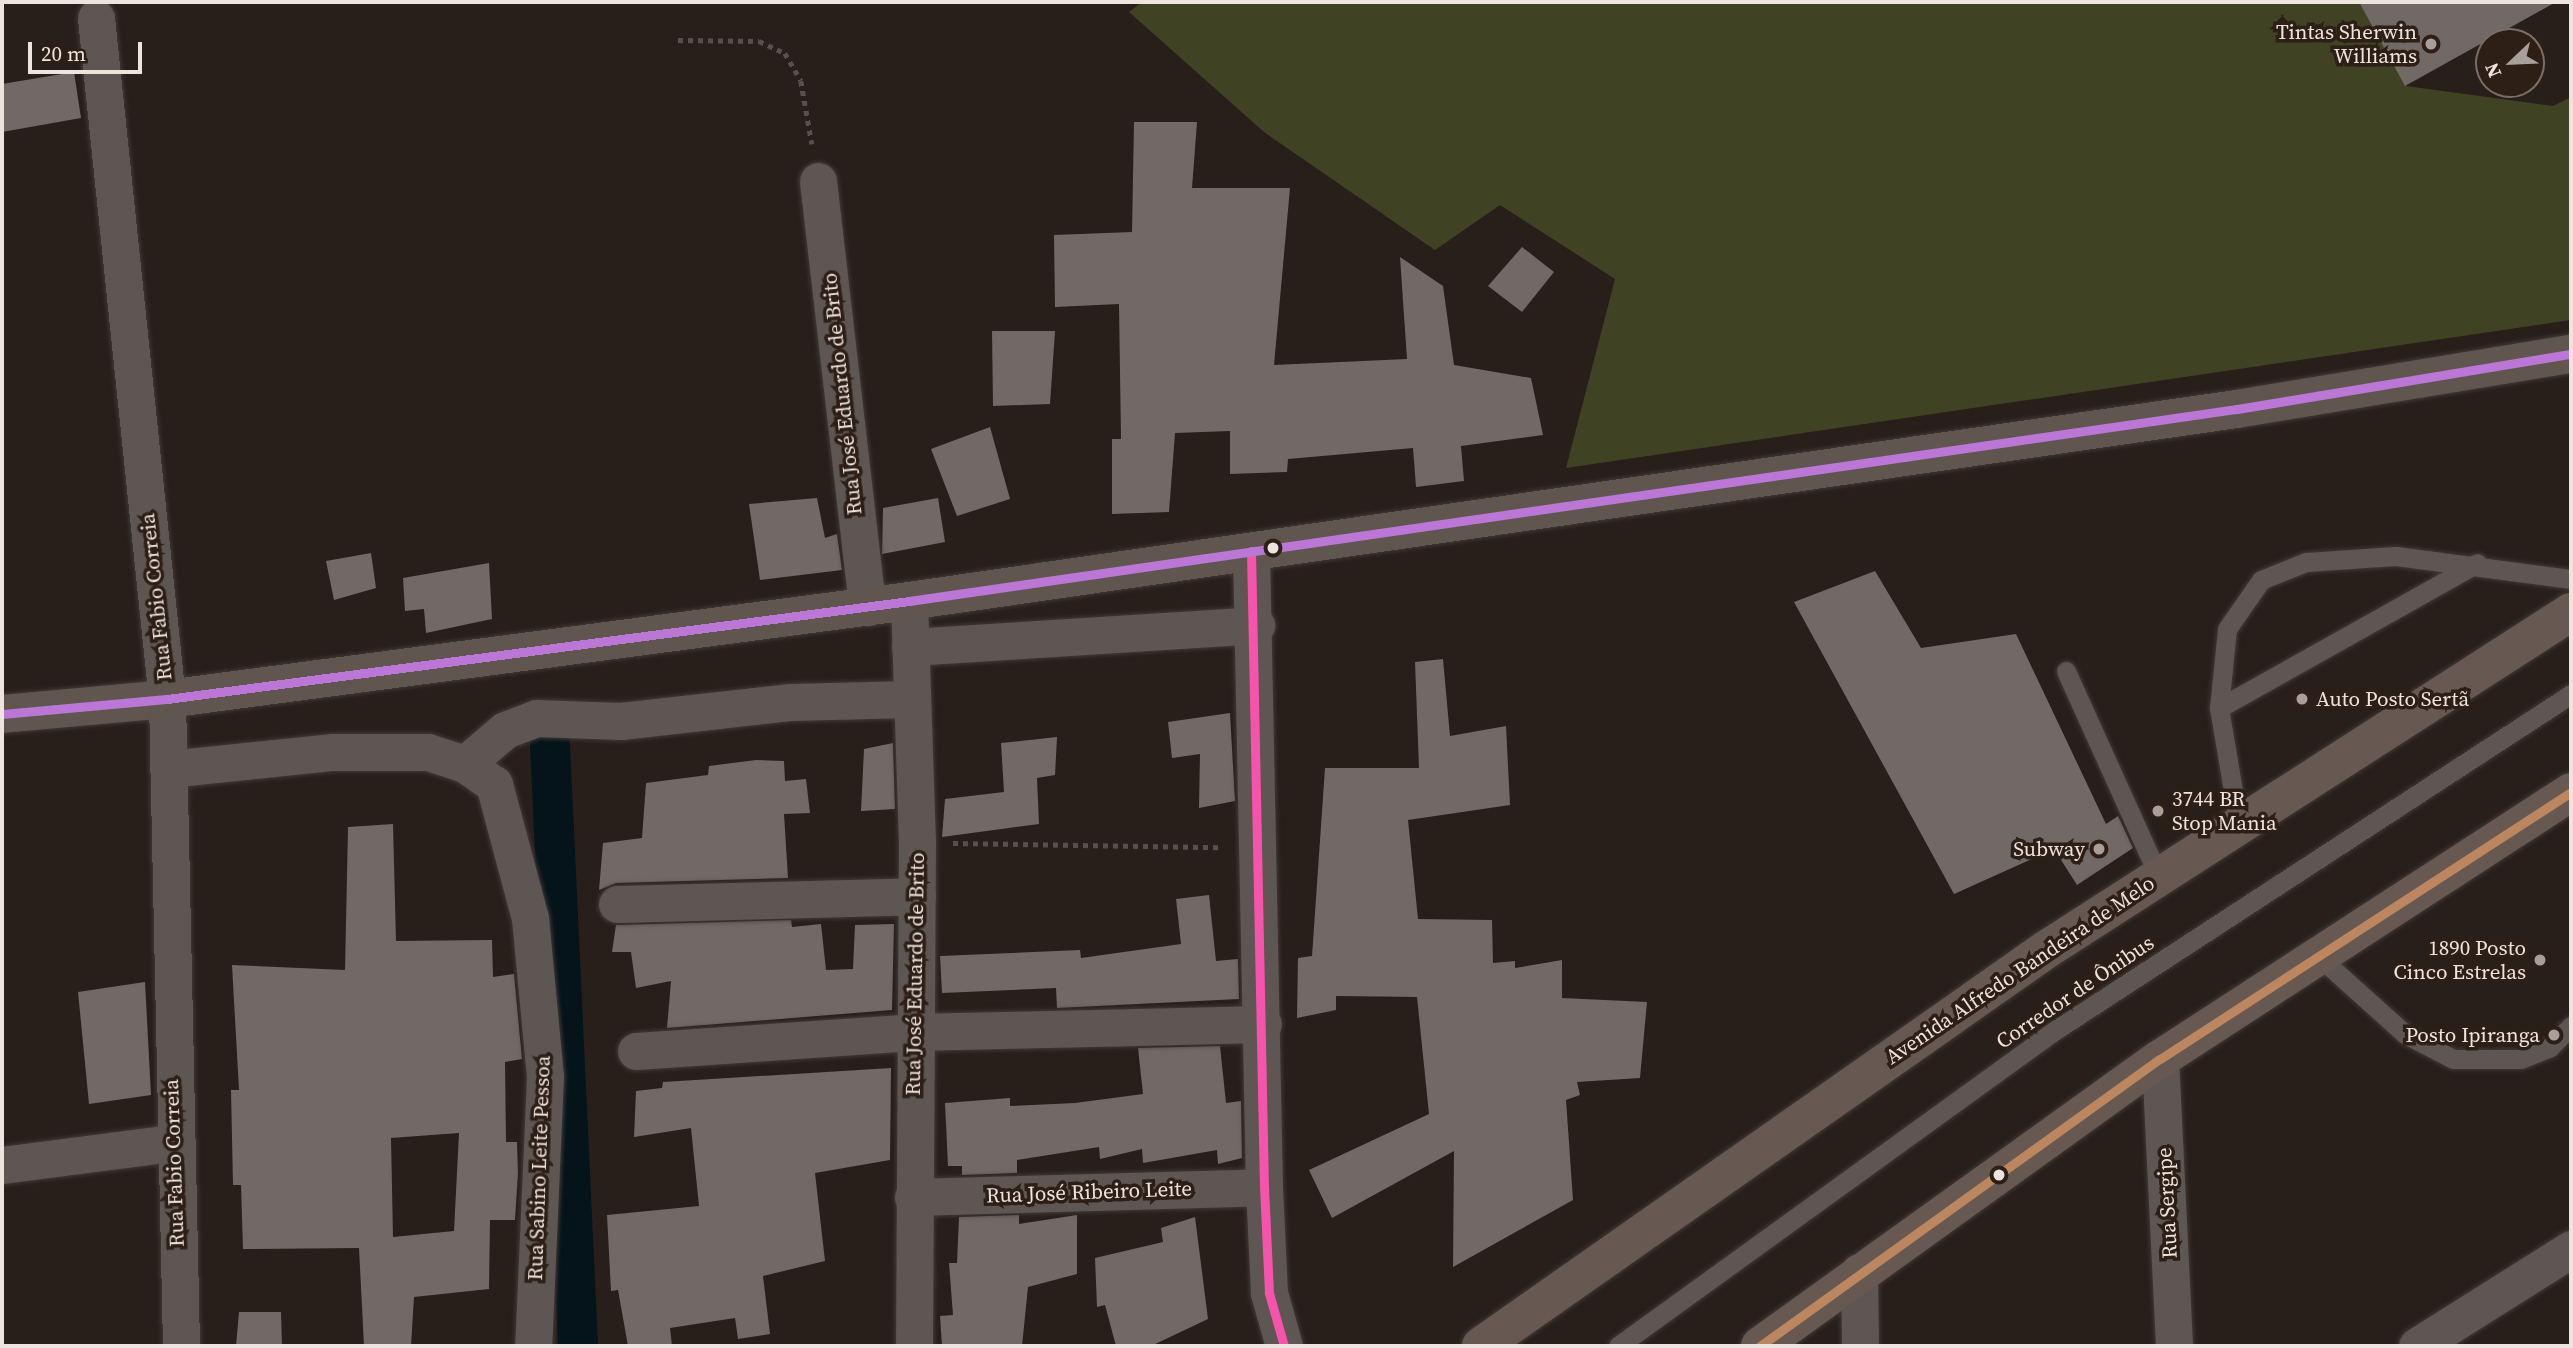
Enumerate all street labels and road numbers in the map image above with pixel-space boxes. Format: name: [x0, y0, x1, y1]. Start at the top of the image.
street label: Rua José Eduardo de Brito: [817, 272, 867, 516]
street label: Rua Fabio Correia: [135, 512, 177, 682]
street label: Rua José Eduardo de Brito: [900, 852, 930, 1096]
street label: Avenida Alfredo Bandeira de Melo: [1881, 870, 2159, 1070]
street label: Corredor de Ônibus: [1991, 930, 2159, 1054]
street label: Rua Sabino Leite Pessoa: [522, 1055, 556, 1281]
street label: Rua Fabio Correia: [158, 1079, 190, 1247]
street label: Rua Sergipe: [2152, 1147, 2182, 1259]
street label: Rua José Ribeiro Leite: [986, 1176, 1192, 1208]

